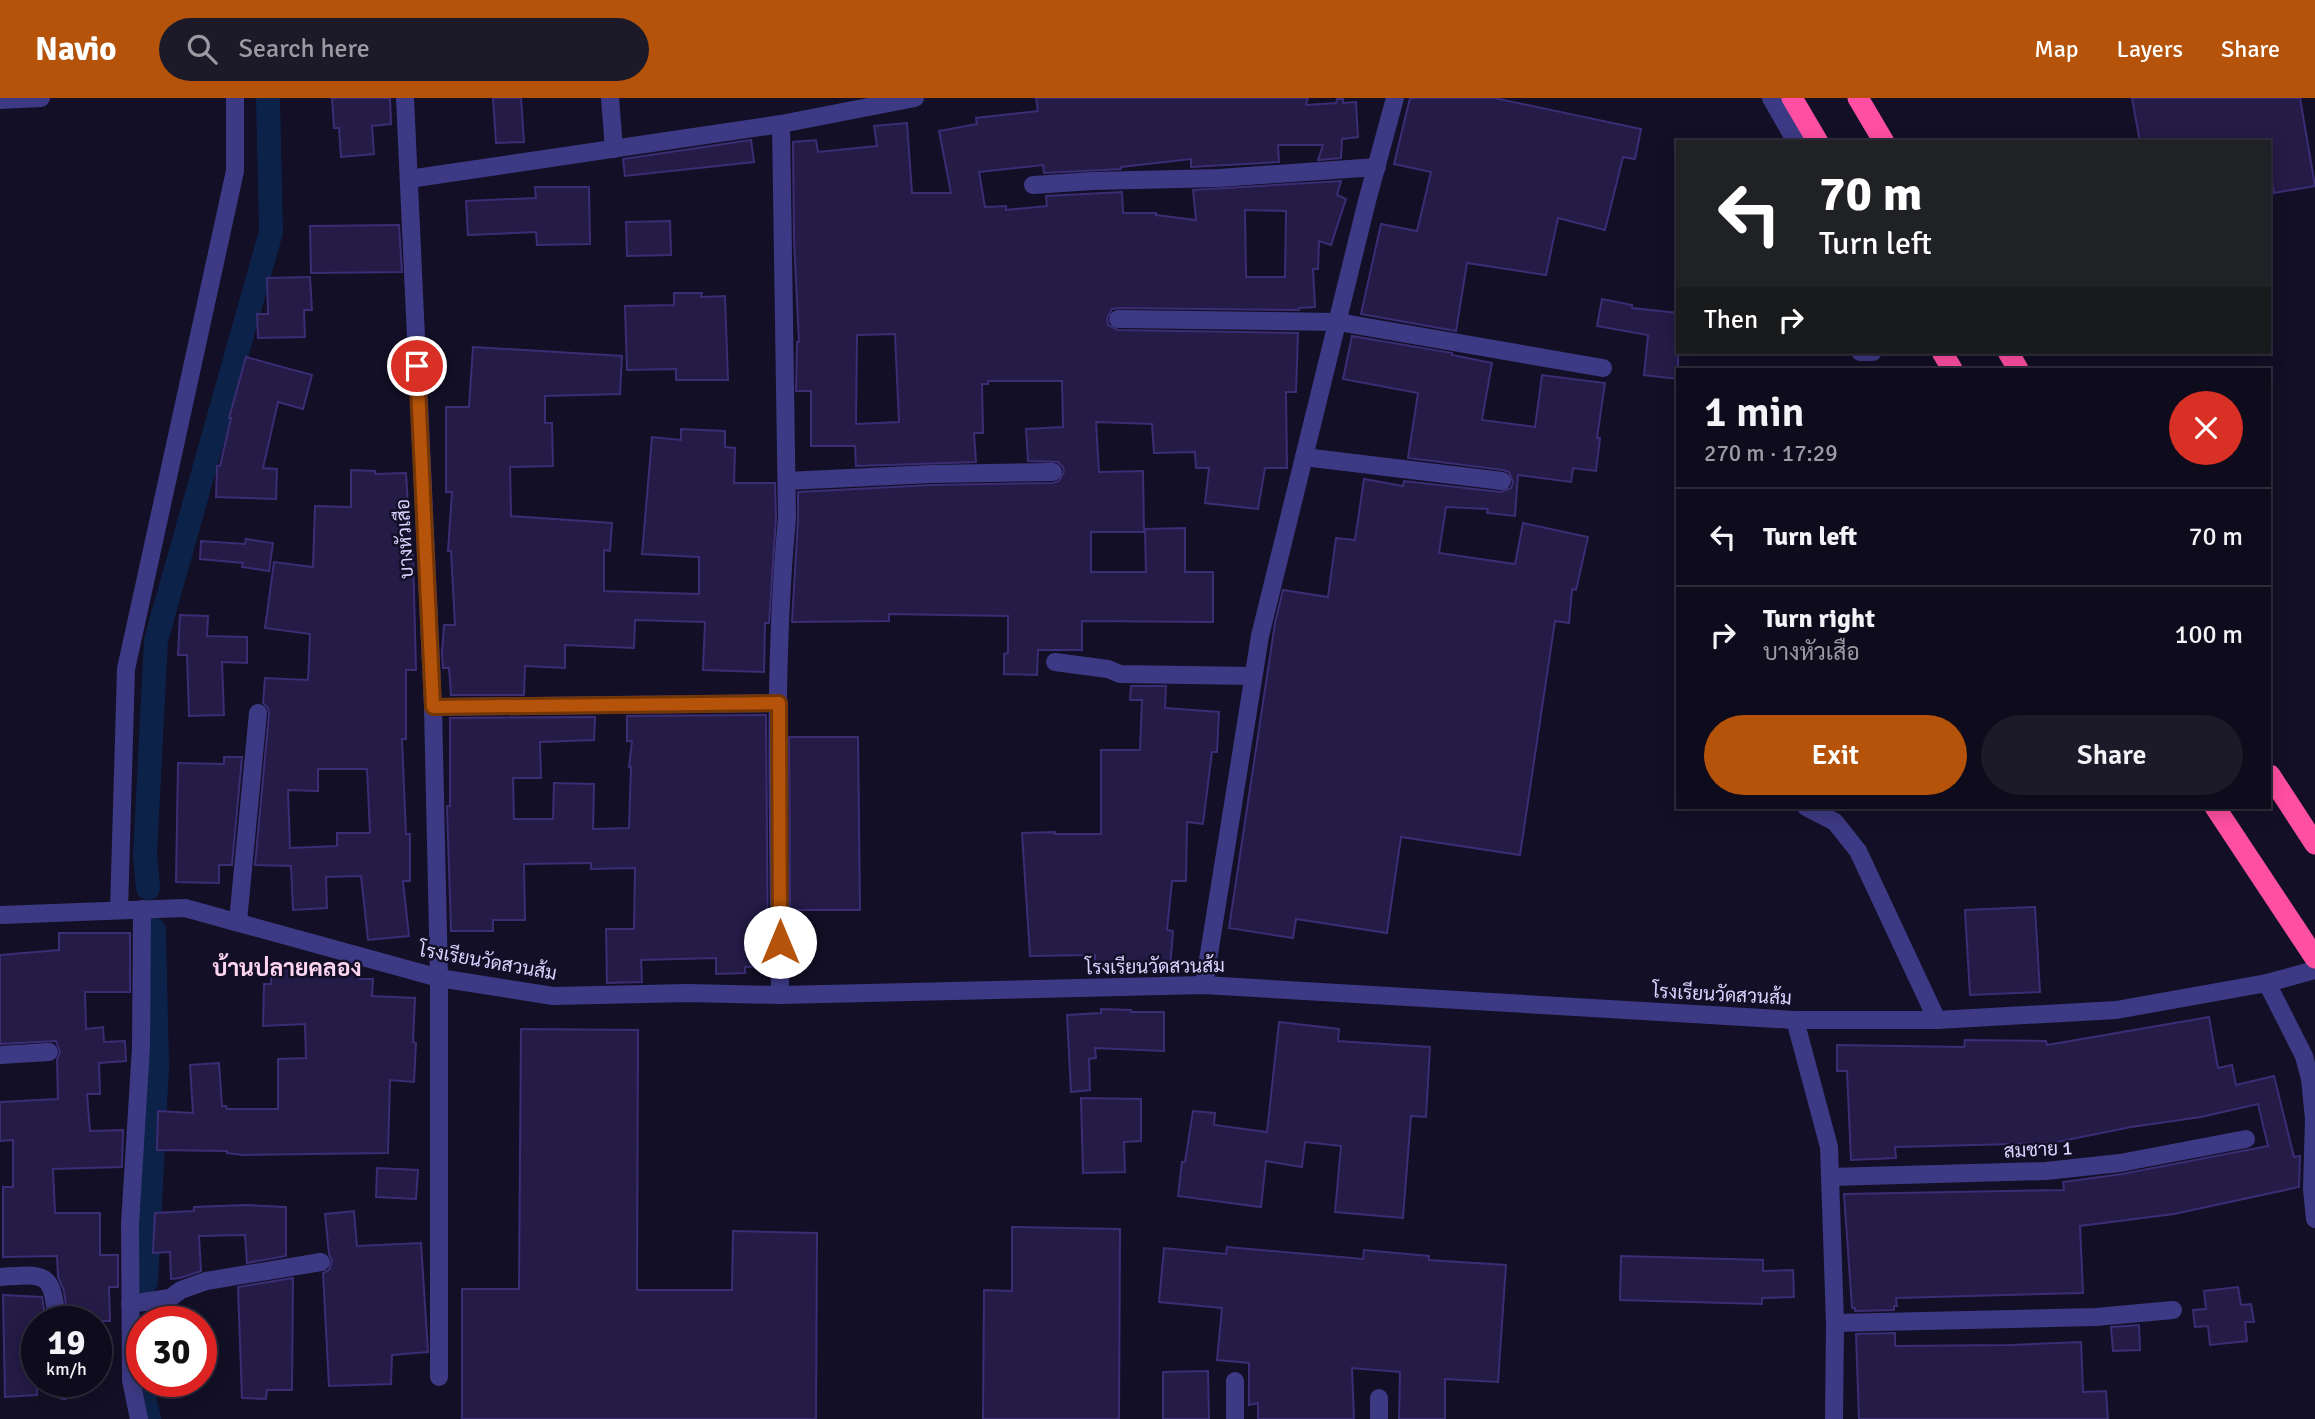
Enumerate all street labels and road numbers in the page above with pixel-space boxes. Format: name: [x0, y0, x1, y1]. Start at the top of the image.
street label: บางหัวเสือ: [391, 498, 419, 580]
street label: โรงเรียนวัดสวนส้ม: [416, 937, 559, 986]
street label: โรงเรียนวัดสวนส้ม: [1084, 953, 1225, 980]
street label: โรงเรียนวัดสวนส้ม: [1651, 978, 1792, 1011]
street label: สมชาย 1: [2003, 1136, 2073, 1164]

